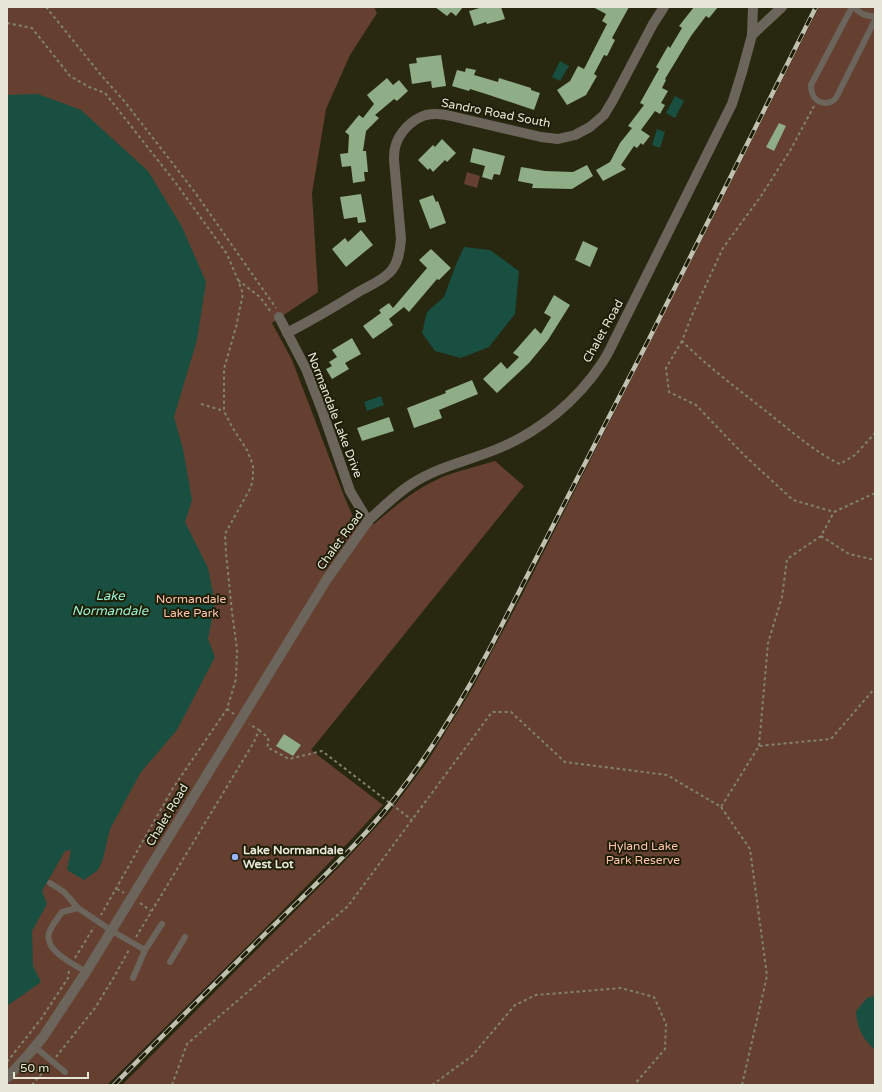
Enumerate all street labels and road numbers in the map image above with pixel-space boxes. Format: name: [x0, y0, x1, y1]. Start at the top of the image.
street label: Sandro Road South: [440, 96, 552, 130]
street label: Chalet Road: [580, 297, 626, 365]
street label: Normandale Lake Drive: [305, 350, 365, 480]
street label: Chalet Road: [314, 508, 366, 572]
street label: Chalet Road: [143, 781, 191, 849]

